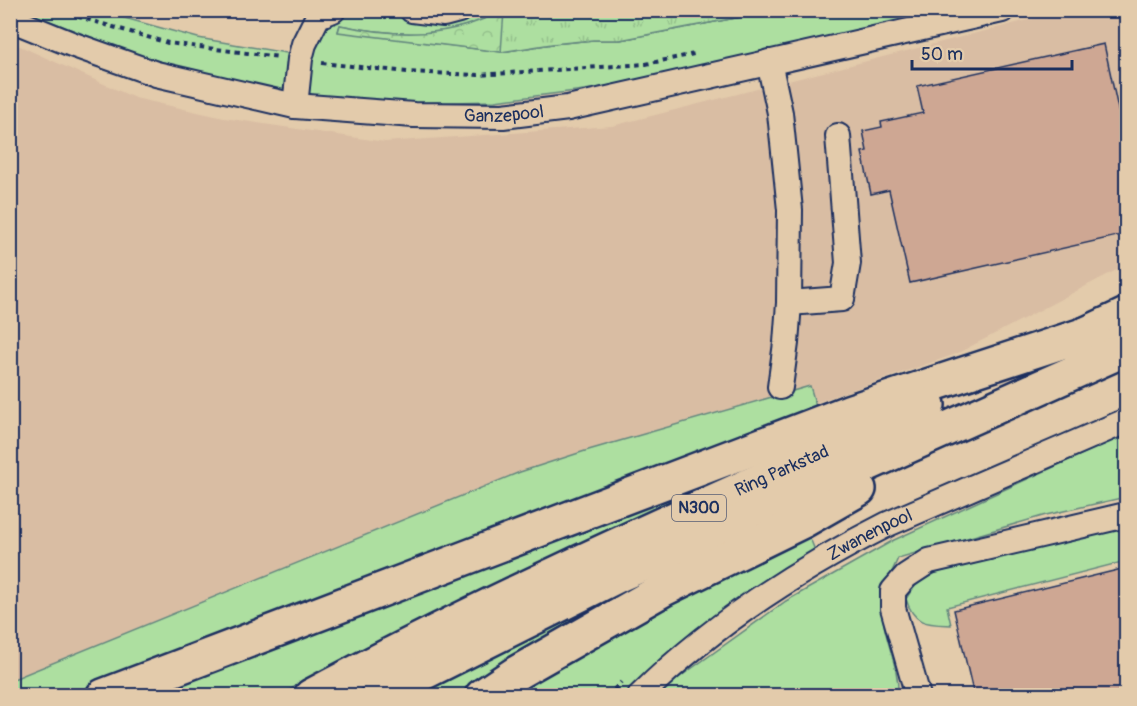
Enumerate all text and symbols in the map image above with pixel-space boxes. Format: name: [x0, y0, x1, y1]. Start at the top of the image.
scale bar: [912, 33, 1072, 71]
text: 50 m: [921, 43, 963, 66]
street label: Ganzepool: [464, 100, 545, 128]
street label: Ring Parkstad: [731, 439, 832, 502]
road number: N300: [672, 495, 726, 521]
street label: Zwanenpool: [823, 503, 916, 566]

